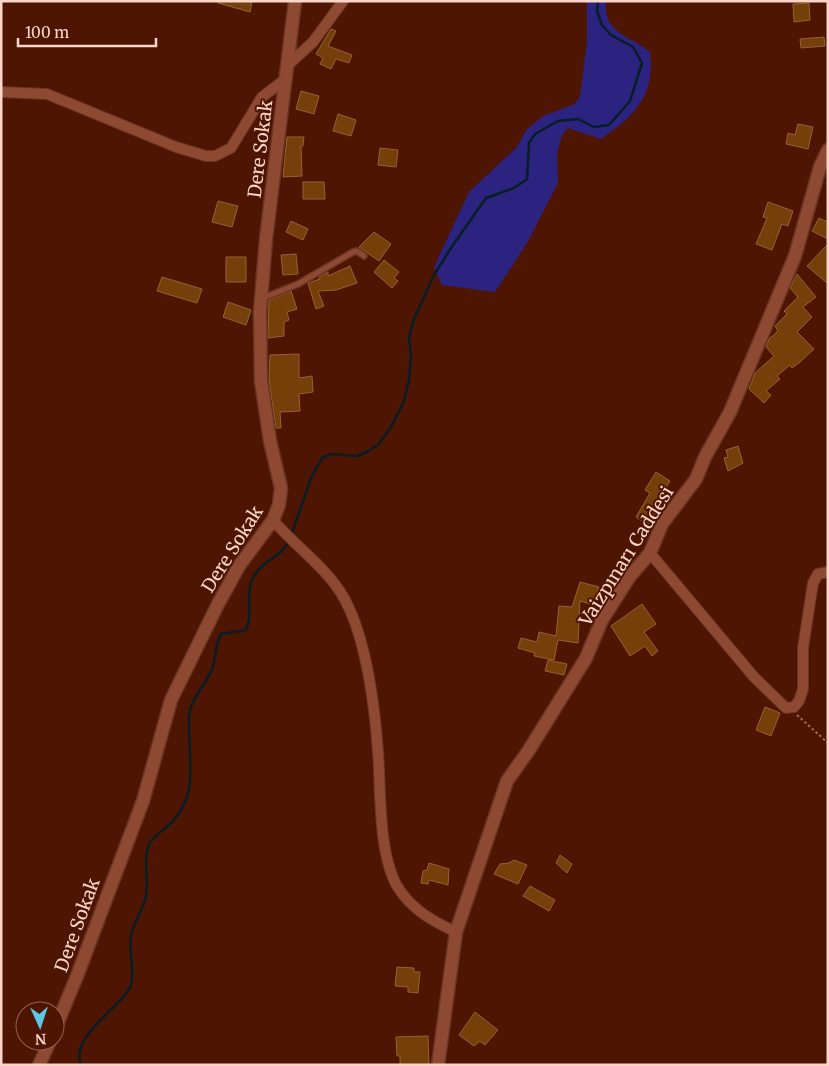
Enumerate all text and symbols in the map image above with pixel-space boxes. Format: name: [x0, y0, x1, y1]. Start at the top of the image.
scale bar: [18, 15, 155, 47]
text: 100 m: [25, 23, 69, 42]
street label: Dere Sokak: [243, 98, 277, 199]
street label: Vaizpınarı Caddesi: [573, 482, 678, 631]
street label: Dere Sokak: [196, 501, 268, 597]
street label: Dere Sokak: [49, 874, 105, 975]
north arrow: [15, 1001, 65, 1051]
text: N: [35, 1030, 47, 1048]

